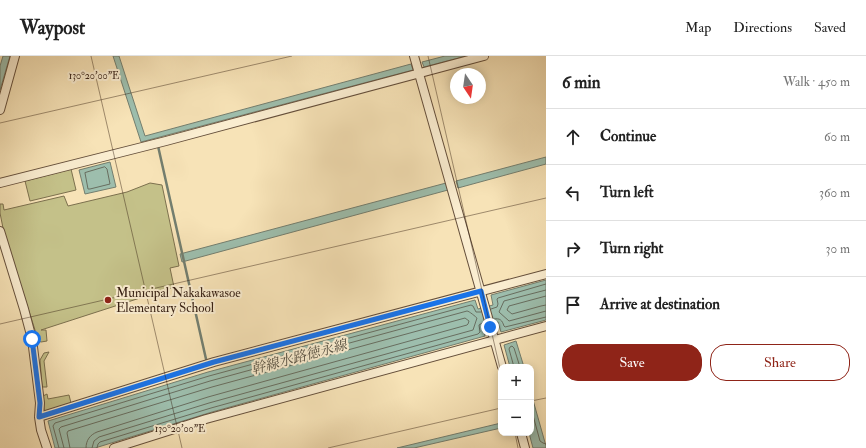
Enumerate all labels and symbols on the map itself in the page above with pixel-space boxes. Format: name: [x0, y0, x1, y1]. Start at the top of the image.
north arrow: [450, 68, 486, 104]
text: 130°20'00"E: [69, 70, 119, 82]
place label: Municipal Nakakawasoe Elementary School: [116, 285, 241, 317]
marker: Municipal Nakakawasoe Elementary School: [103, 295, 113, 305]
route end: [481, 318, 499, 336]
route start: [23, 330, 41, 348]
water label: 幹線水路徳永線: [249, 336, 350, 378]
text: 130°20'00"E: [155, 423, 205, 435]

